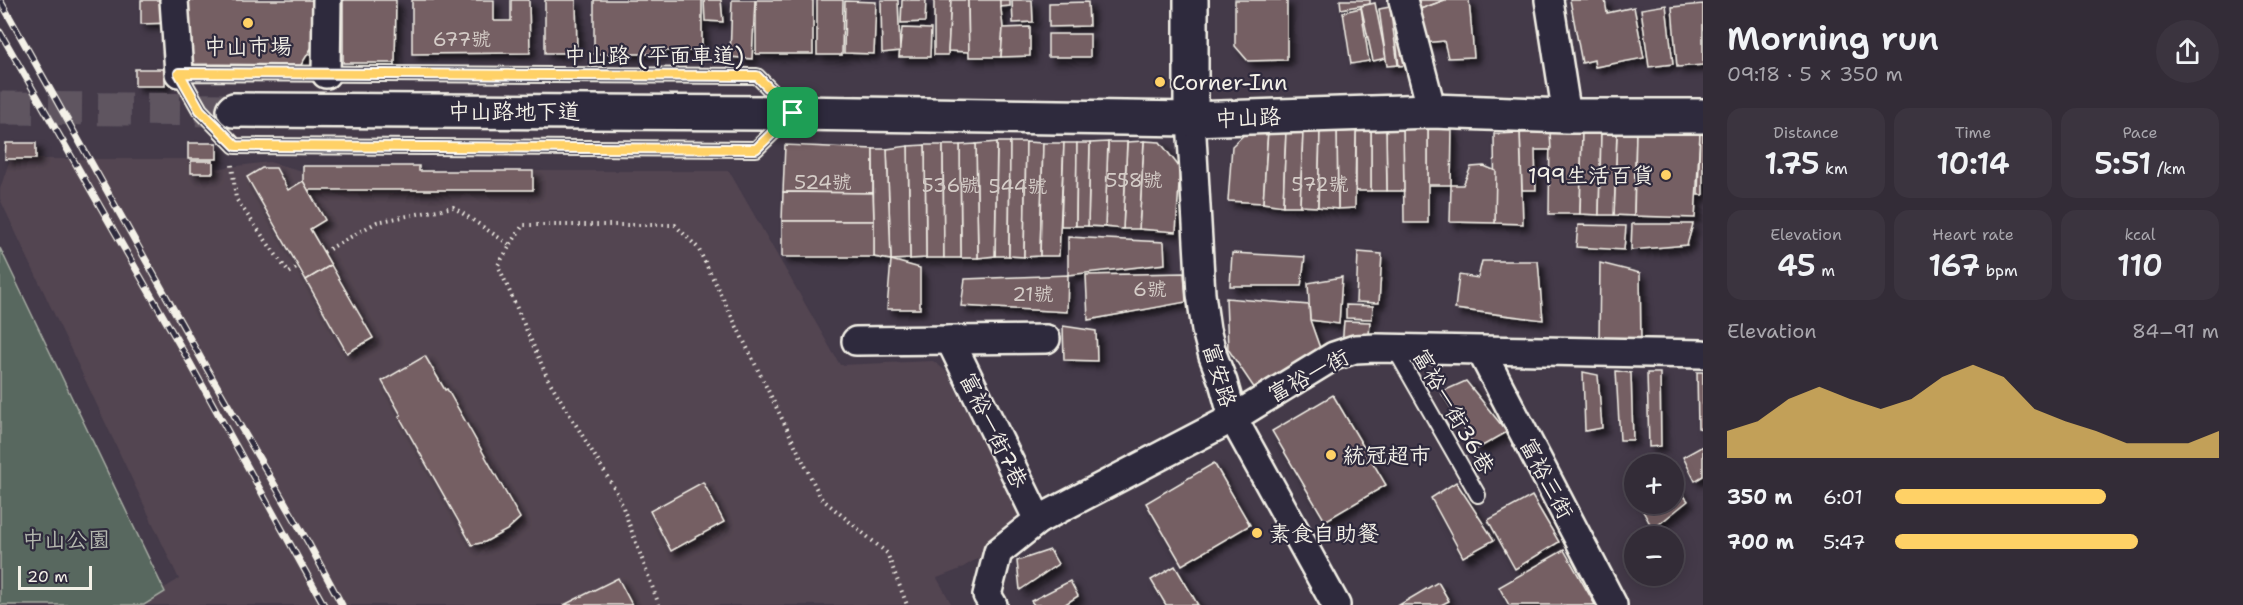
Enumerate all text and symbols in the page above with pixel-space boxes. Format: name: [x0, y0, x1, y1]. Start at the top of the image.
marker: 中山市場: [241, 16, 255, 30]
text: Morning run: [1727, 16, 1939, 61]
button: share: [2156, 20, 2219, 83]
house number: 677號: [433, 26, 491, 52]
place label: 中山市場: [204, 32, 292, 61]
street label: 中山路 (平面車道): [564, 41, 744, 70]
text: 09:18 · 5 × 350 m: [1727, 61, 1903, 87]
place label: Corner-Inn: [1172, 68, 1288, 97]
marker: Corner-Inn: [1153, 75, 1167, 89]
pin: [767, 87, 818, 138]
icon: arrive: [776, 96, 809, 129]
street label: 中山路地下道: [448, 97, 580, 126]
street label: 中山路: [1215, 102, 1282, 133]
text: Distance: [1773, 122, 1839, 143]
text: Time: [1955, 122, 1991, 143]
text: Pace: [2122, 122, 2158, 143]
text: 1.75: [1764, 143, 1820, 184]
text: 10:14: [1936, 143, 2010, 184]
text: 5:51: [2094, 143, 2152, 184]
text: km: [1820, 158, 1848, 179]
text: /km: [2152, 158, 2186, 179]
place label: 199生活百貨: [1528, 161, 1654, 190]
house number: 558號: [1105, 167, 1163, 193]
marker: 199生活百貨: [1659, 168, 1673, 182]
house number: 524號: [794, 169, 852, 195]
house number: 572號: [1291, 171, 1349, 197]
house number: 536號: [922, 172, 980, 198]
house number: 544號: [988, 173, 1048, 199]
text: Elevation: [1770, 224, 1842, 245]
text: Heart rate: [1932, 224, 2014, 245]
text: kcal: [2124, 224, 2156, 245]
text: 45: [1777, 245, 1816, 286]
text: 167: [1928, 245, 1980, 286]
text: 110: [2117, 245, 2163, 286]
text: m: [1816, 260, 1835, 281]
text: bpm: [1980, 260, 2018, 281]
house number: 6號: [1133, 276, 1167, 302]
house number: 21號: [1012, 281, 1054, 307]
text: Elevation: [1727, 318, 1817, 344]
text: 84–91 m: [2132, 318, 2219, 344]
street label: 富安路: [1196, 339, 1243, 411]
street label: 富裕一街: [1263, 342, 1354, 409]
street label: 富裕一街36巷: [1406, 343, 1501, 479]
street label: 富裕一街7巷: [953, 368, 1034, 493]
street label: 富裕三街: [1513, 433, 1580, 524]
place label: 統冠超市: [1343, 441, 1431, 470]
marker: 統冠超市: [1324, 448, 1338, 462]
map controls: [1624, 454, 1684, 586]
button: +: [1624, 454, 1684, 514]
text: 350 m: [1727, 484, 1792, 510]
text: 6:01: [1823, 484, 1863, 510]
place label: 素食自助餐: [1269, 519, 1379, 548]
park label: 中山公園: [22, 525, 110, 554]
marker: 素食自助餐: [1250, 526, 1264, 540]
button: −: [1624, 526, 1684, 586]
text: 700 m: [1727, 529, 1794, 555]
text: 5:47: [1823, 529, 1865, 555]
scale bar: [18, 563, 92, 590]
text: 20 m: [27, 566, 68, 587]

